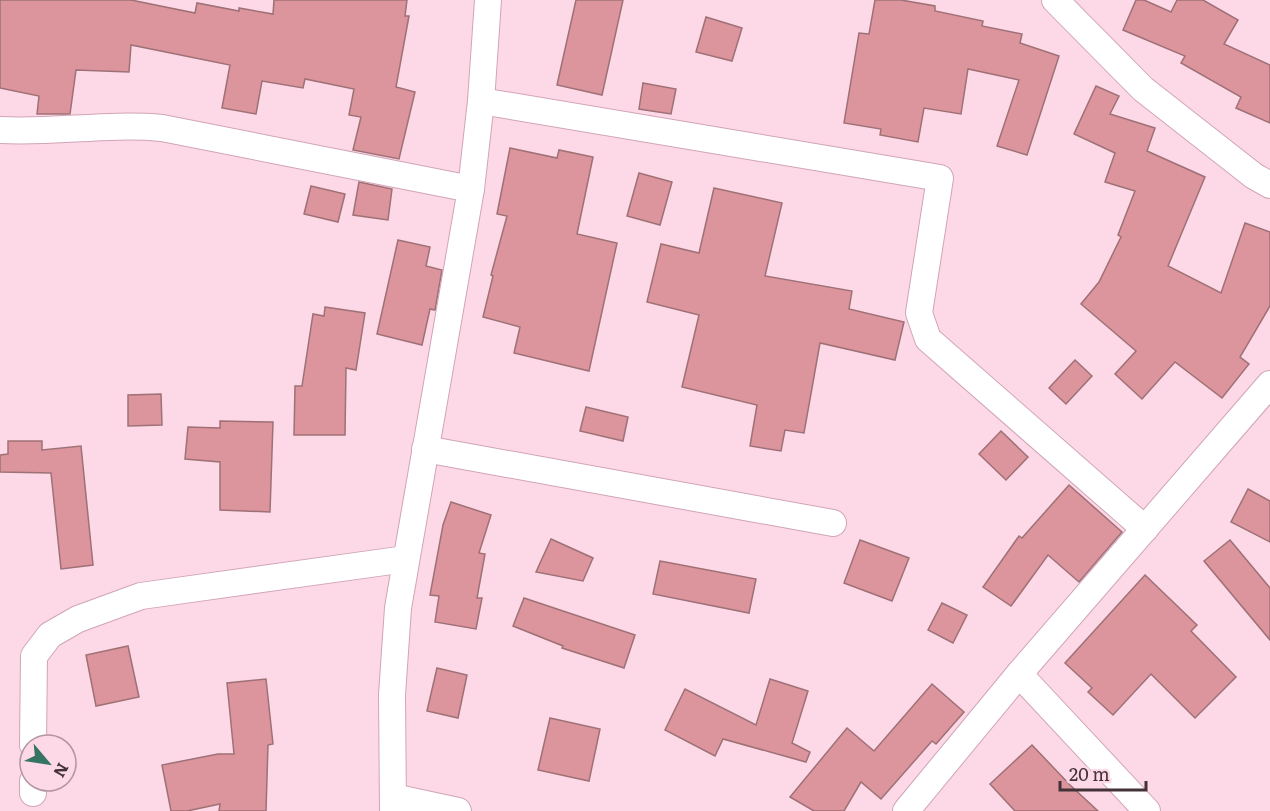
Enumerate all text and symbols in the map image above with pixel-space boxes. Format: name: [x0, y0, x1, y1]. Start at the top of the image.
north arrow: [18, 733, 78, 793]
scale bar: [1060, 754, 1146, 792]
text: N: [48, 759, 76, 782]
text: 20 m: [1069, 760, 1110, 787]

